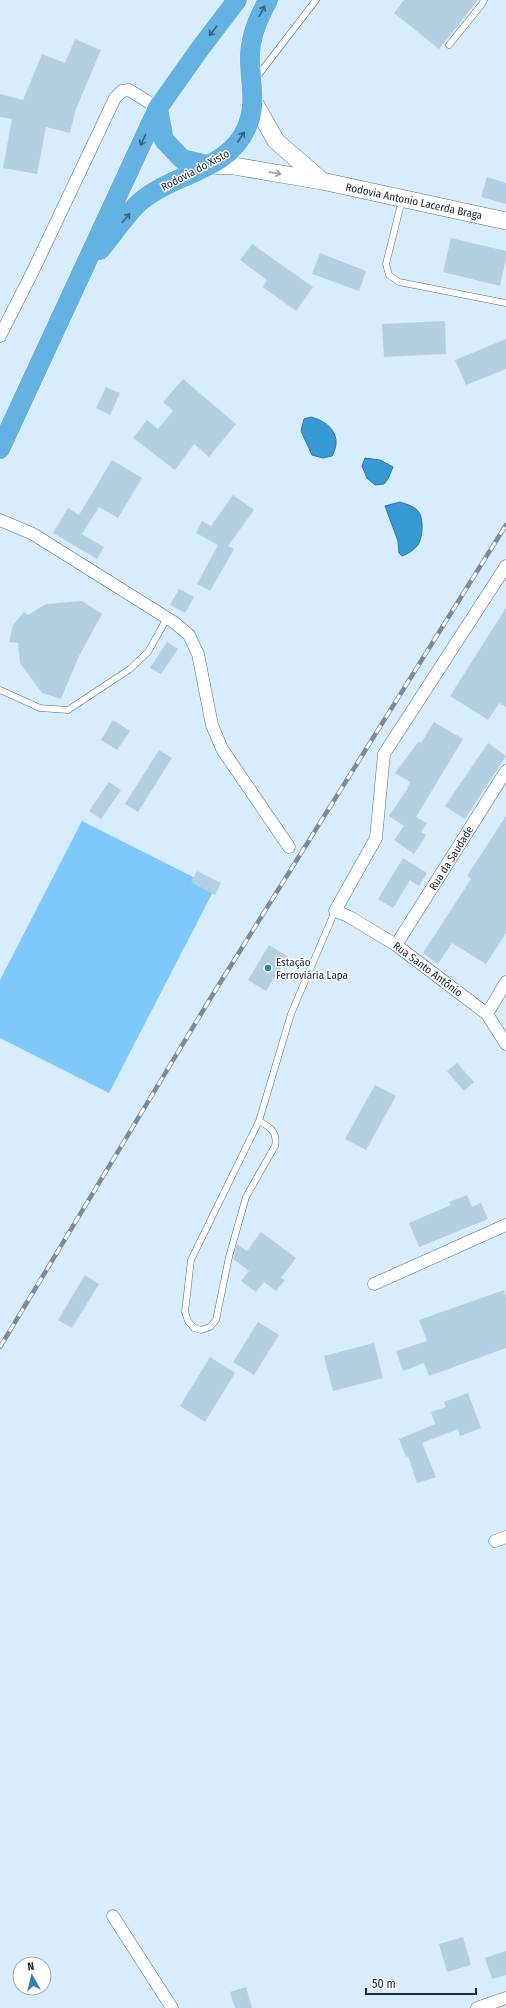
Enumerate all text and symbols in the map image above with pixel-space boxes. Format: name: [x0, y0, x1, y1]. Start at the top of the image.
one-way arrow: [259, 5, 266, 17]
one-way arrow: [209, 25, 217, 36]
one-way arrow: [237, 131, 246, 142]
one-way arrow: [139, 134, 146, 146]
street label: Rodovia do Xisto: [159, 147, 232, 194]
one-way arrow: [268, 169, 281, 177]
street label: Rodovia Antonio Lacerda Braga: [344, 181, 483, 222]
one-way arrow: [122, 213, 131, 224]
street label: Rua da Saudade: [427, 824, 476, 893]
street label: Rua Santo Antônio: [391, 939, 465, 1000]
place label: Estação Ferroviária Lapa: [276, 956, 348, 982]
marker: Estação Ferroviária Lapa: [263, 963, 273, 973]
north arrow: [12, 1956, 52, 1996]
text: N: [27, 1960, 35, 1973]
scale bar: [366, 1970, 476, 1996]
text: 50 m: [372, 1977, 396, 1991]

